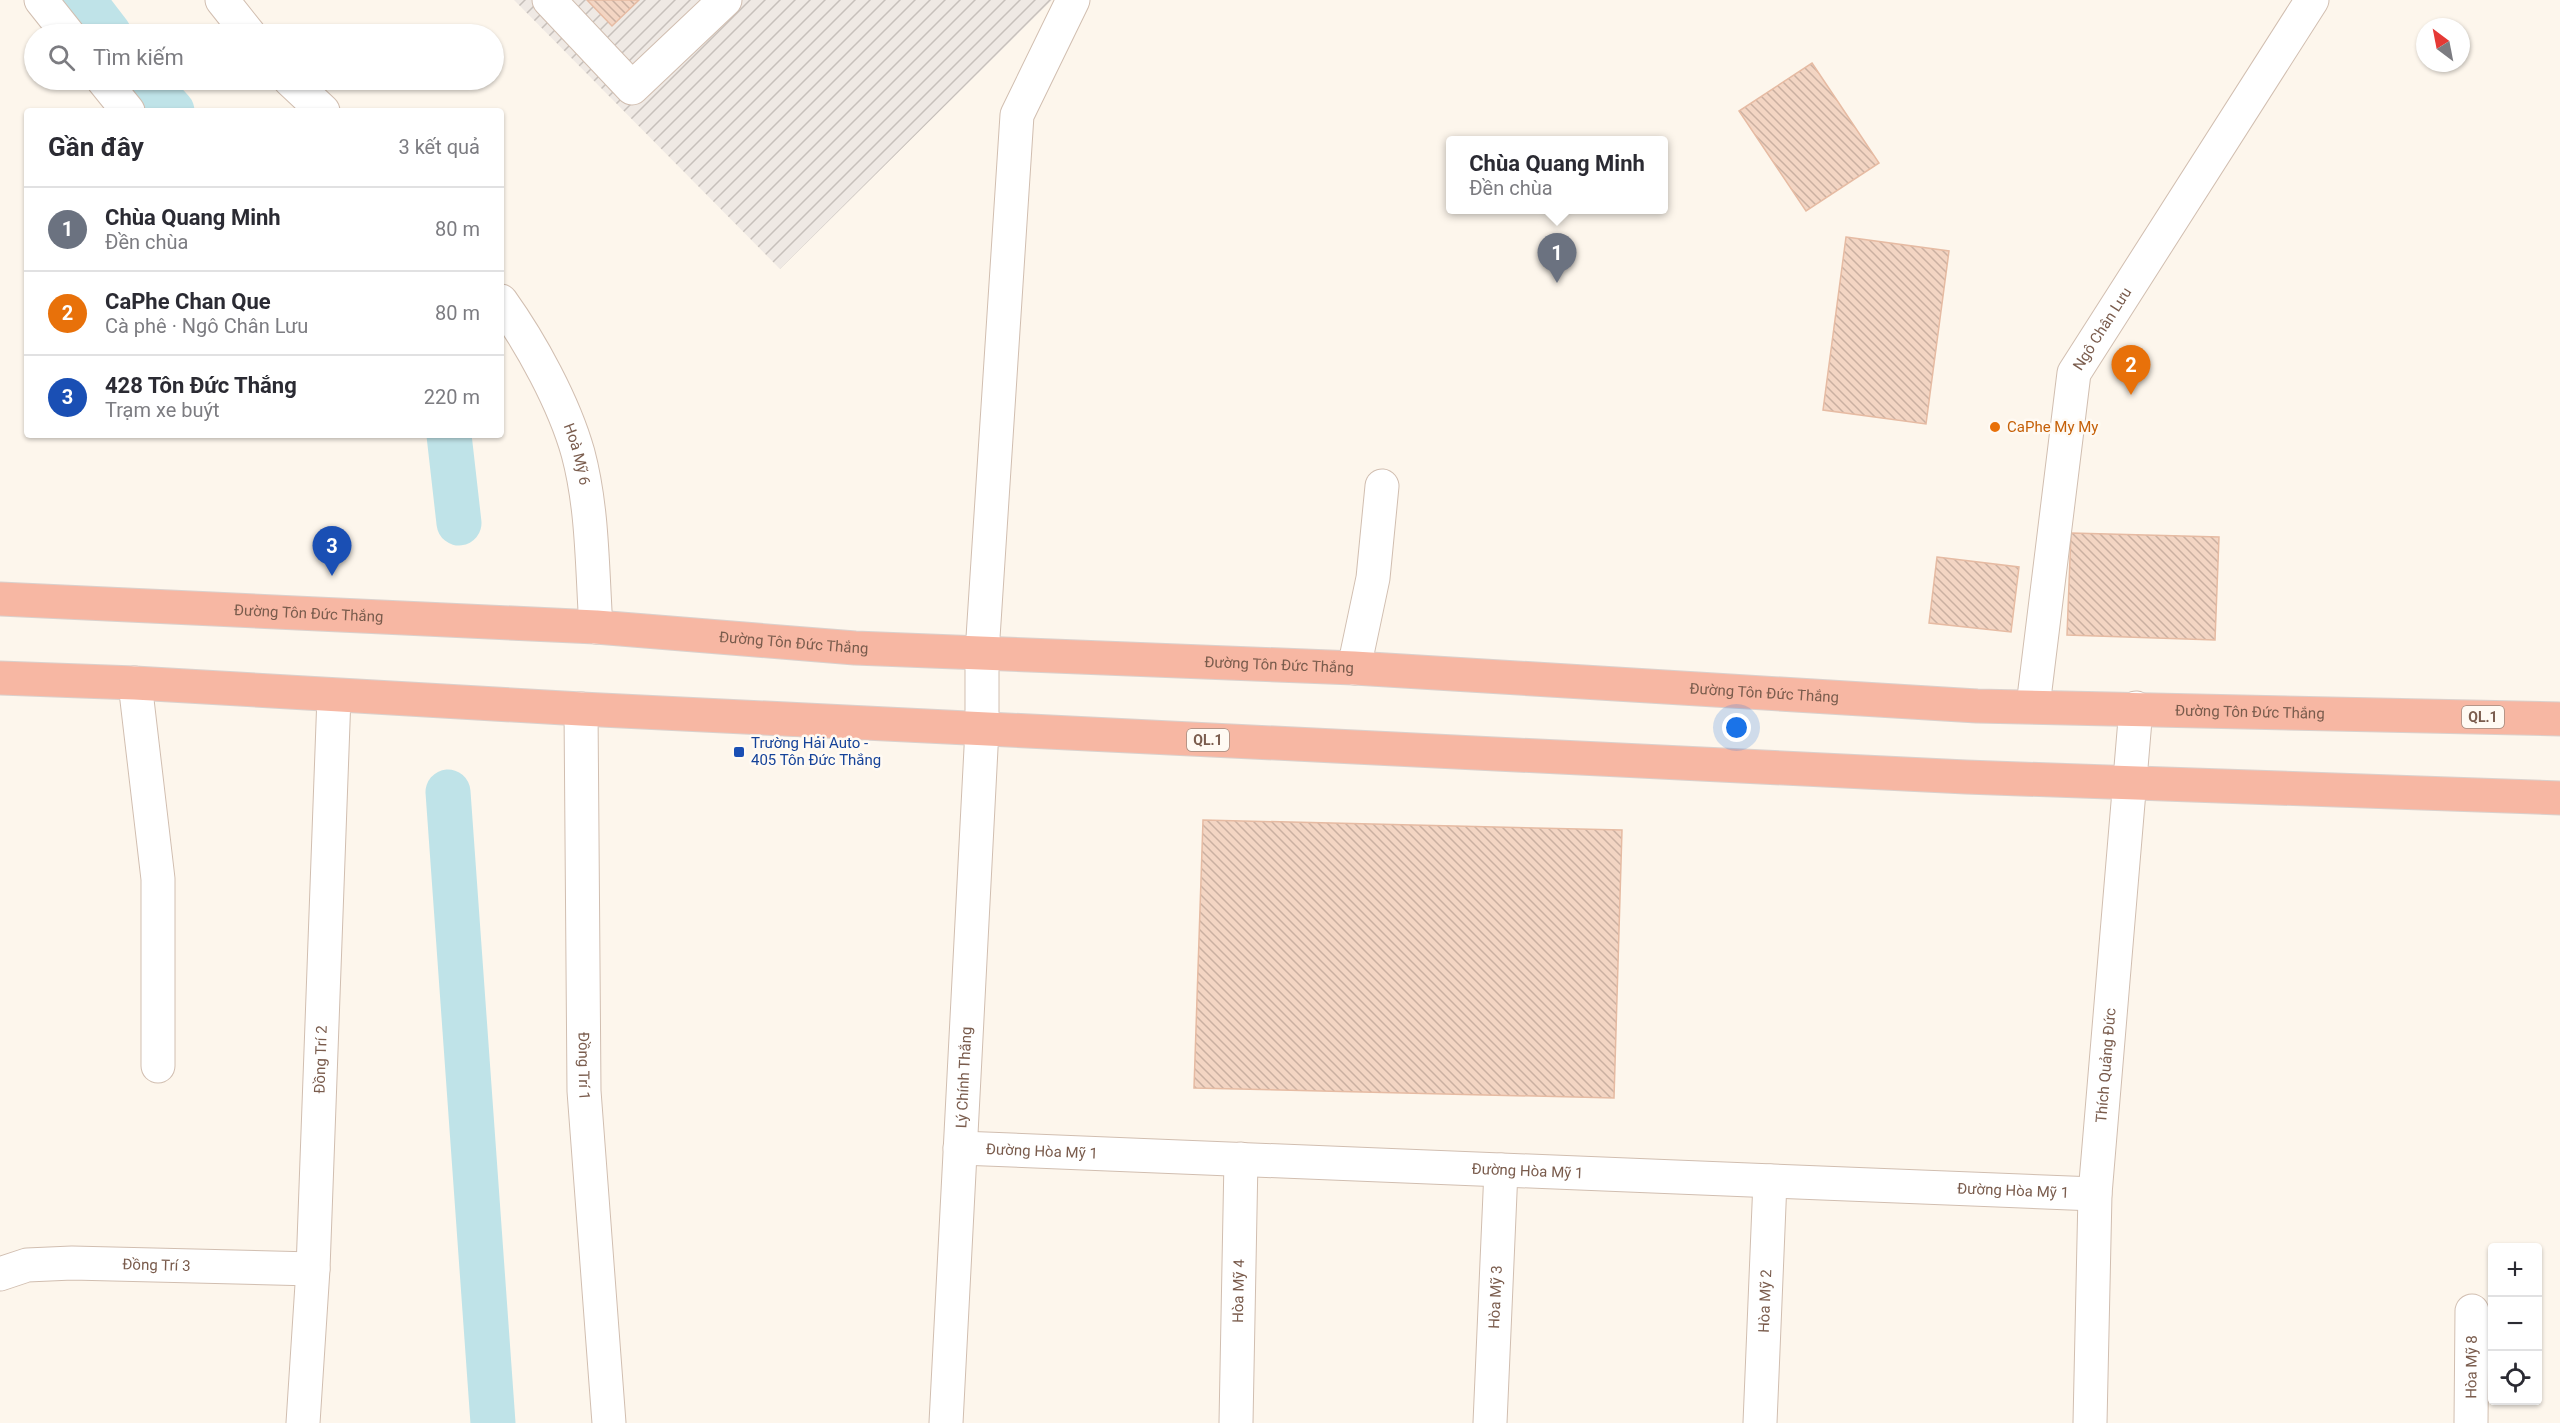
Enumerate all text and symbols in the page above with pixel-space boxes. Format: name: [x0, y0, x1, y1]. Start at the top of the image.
north arrow: [2416, 18, 2470, 72]
search box: [24, 24, 504, 90]
icon: search: [45, 41, 78, 74]
text: Tìm kiếm: [93, 45, 184, 70]
text: Gần đây: [48, 132, 144, 162]
text: 3 kết quả: [398, 135, 480, 159]
popup: [1446, 136, 1668, 214]
text: Chùa Quang Minh: [1469, 151, 1645, 176]
text: Đền chùa: [1469, 176, 1553, 200]
text: Chùa Quang Minh: [105, 205, 281, 230]
text: 1: [62, 217, 73, 241]
text: 80 m: [435, 217, 480, 241]
text: Đền chùa: [105, 230, 188, 254]
pin: 1: [1538, 234, 1576, 283]
street label: Ngô Chân Lưu: [2069, 284, 2135, 374]
text: CaPhe Chan Que: [105, 289, 271, 314]
text: 2: [62, 301, 73, 325]
text: 80 m: [435, 301, 480, 325]
text: Cà phê · Ngô Chân Lưu: [105, 314, 308, 338]
pin: 2: [2112, 346, 2150, 395]
text: 428 Tôn Đức Thắng: [105, 373, 297, 398]
text: 3: [62, 385, 73, 409]
text: 220 m: [424, 385, 480, 409]
text: Trạm xe buýt: [105, 398, 220, 422]
place label: CaPhe My My: [2007, 418, 2098, 436]
marker: CaPhe My My: [1988, 420, 2002, 434]
street label: Hoà Mỹ 6: [560, 421, 594, 487]
pin: 3: [312, 526, 352, 576]
street label: Đường Tôn Đức Thắng: [233, 601, 384, 626]
street label: Đường Tôn Đức Thắng: [718, 628, 869, 658]
street label: Đường Tôn Đức Thắng: [1204, 653, 1354, 677]
street label: Đường Tôn Đức Thắng: [1689, 679, 1840, 707]
street label: Đường Tôn Đức Thắng: [2175, 701, 2325, 723]
road number: QL.1: [2462, 706, 2504, 728]
your location: [1722, 713, 1751, 742]
road number: QL.1: [1187, 729, 1229, 751]
place label: Trường Hải Auto - 405 Tôn Đức Thắng: [751, 734, 881, 769]
marker: Trường Hải Auto - 405 Tôn Đức Thắng: [732, 745, 746, 759]
street label: Thích Quảng Đức: [2092, 1007, 2120, 1124]
street label: Đồng Trí 2: [310, 1025, 331, 1094]
street label: Lý Chính Thắng: [952, 1026, 976, 1129]
street label: Đồng Trí 1: [575, 1032, 594, 1101]
street label: Đường Hòa Mỹ 1: [986, 1140, 1098, 1163]
street label: Đường Hòa Mỹ 1: [1471, 1160, 1584, 1182]
street label: Đường Hòa Mỹ 1: [1957, 1179, 2069, 1202]
map controls: [2488, 1243, 2542, 1405]
button: +: [2488, 1243, 2542, 1297]
street label: Đồng Trí 3: [122, 1255, 191, 1275]
street label: Hòa Mỹ 4: [1229, 1259, 1248, 1323]
street label: Hòa Mỹ 3: [1485, 1265, 1506, 1329]
street label: Hòa Mỹ 2: [1755, 1269, 1775, 1333]
button: −: [2488, 1297, 2542, 1351]
street label: Hòa Mỹ 8: [2462, 1335, 2481, 1399]
button: locate: [2488, 1351, 2542, 1405]

